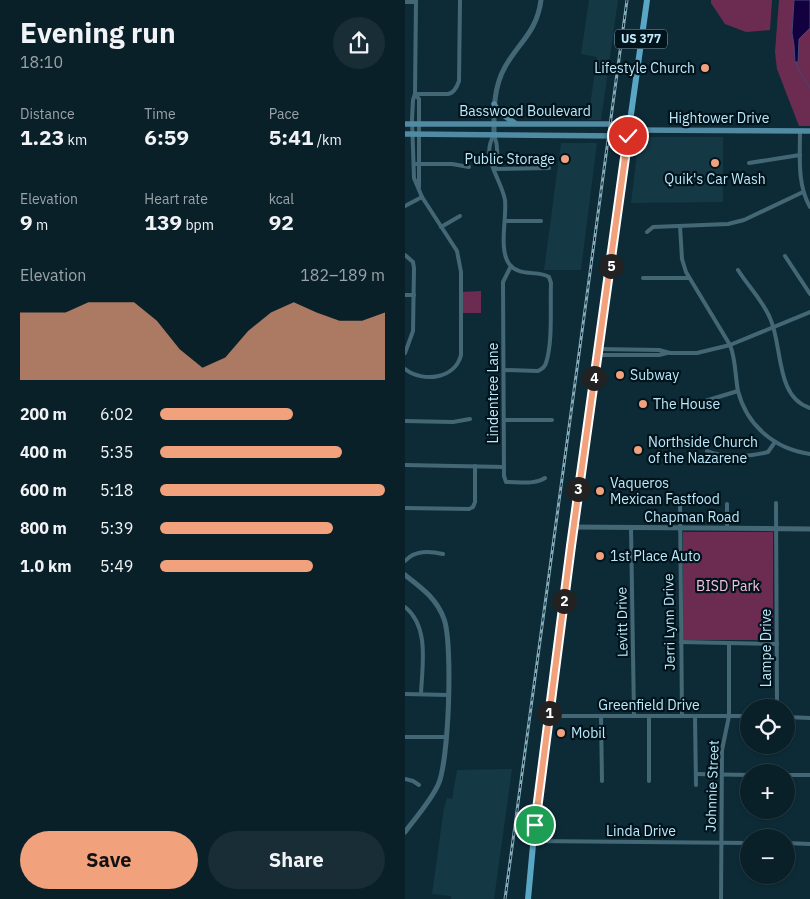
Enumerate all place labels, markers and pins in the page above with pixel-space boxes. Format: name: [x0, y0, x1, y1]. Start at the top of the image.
place label: Lifestyle Church: [594, 59, 695, 77]
marker: Lifestyle Church: [699, 62, 711, 74]
pin: [607, 115, 649, 157]
place label: Public Storage: [464, 150, 555, 168]
marker: Public Storage: [559, 153, 571, 165]
marker: Quik's Car Wash: [709, 157, 721, 169]
place label: Quik's Car Wash: [664, 170, 766, 188]
pin: 5: [599, 254, 623, 278]
pin: 4: [581, 366, 607, 390]
place label: Subway: [630, 366, 679, 384]
marker: Subway: [614, 369, 626, 381]
place label: The House: [653, 395, 720, 413]
marker: The House: [637, 398, 649, 410]
place label: Northside Church of the Nazarene: [648, 433, 758, 467]
marker: Northside Church of the Nazarene: [632, 444, 644, 456]
place label: Vaqueros Mexican Fastfood: [610, 474, 720, 508]
pin: 3: [565, 476, 591, 502]
marker: Vaqueros Mexican Fastfood: [594, 485, 606, 497]
place label: 1st Place Auto: [610, 547, 701, 565]
marker: 1st Place Auto: [594, 550, 606, 562]
pin: 2: [551, 588, 577, 614]
pin: 1: [537, 700, 561, 726]
place label: Mobil: [571, 724, 606, 742]
marker: Mobil: [555, 727, 567, 739]
pin: [514, 804, 556, 846]

